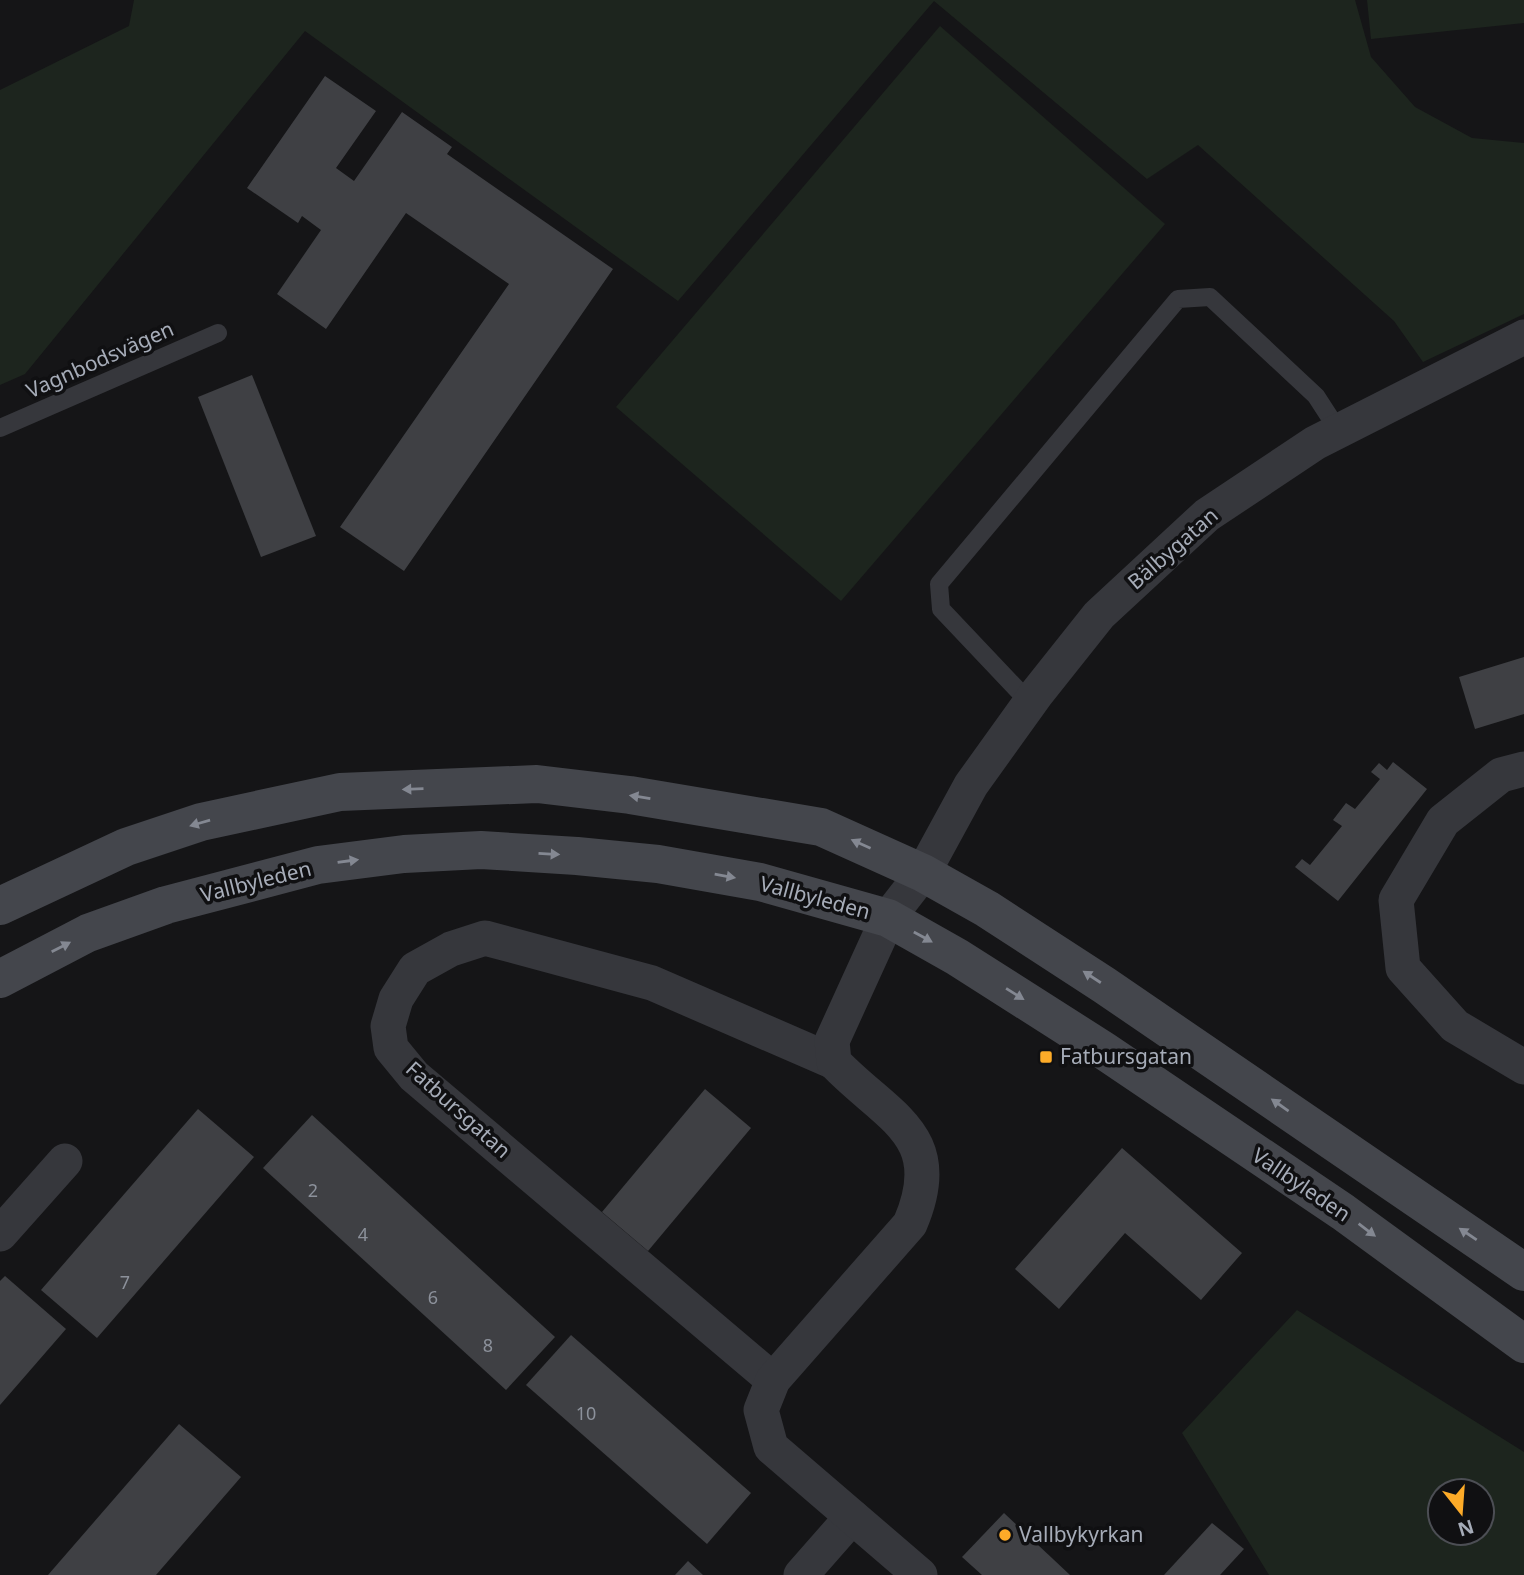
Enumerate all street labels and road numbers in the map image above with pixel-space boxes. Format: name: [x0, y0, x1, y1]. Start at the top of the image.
street label: Vagnbodsvägen: [21, 314, 178, 404]
street label: Bälbygatan: [1121, 501, 1223, 595]
street label: Vallbyleden: [198, 854, 314, 908]
street label: Vallbyleden: [757, 869, 873, 925]
street label: Fatbursgatan: [400, 1055, 517, 1164]
street label: Vallbyleden: [1247, 1141, 1356, 1227]

